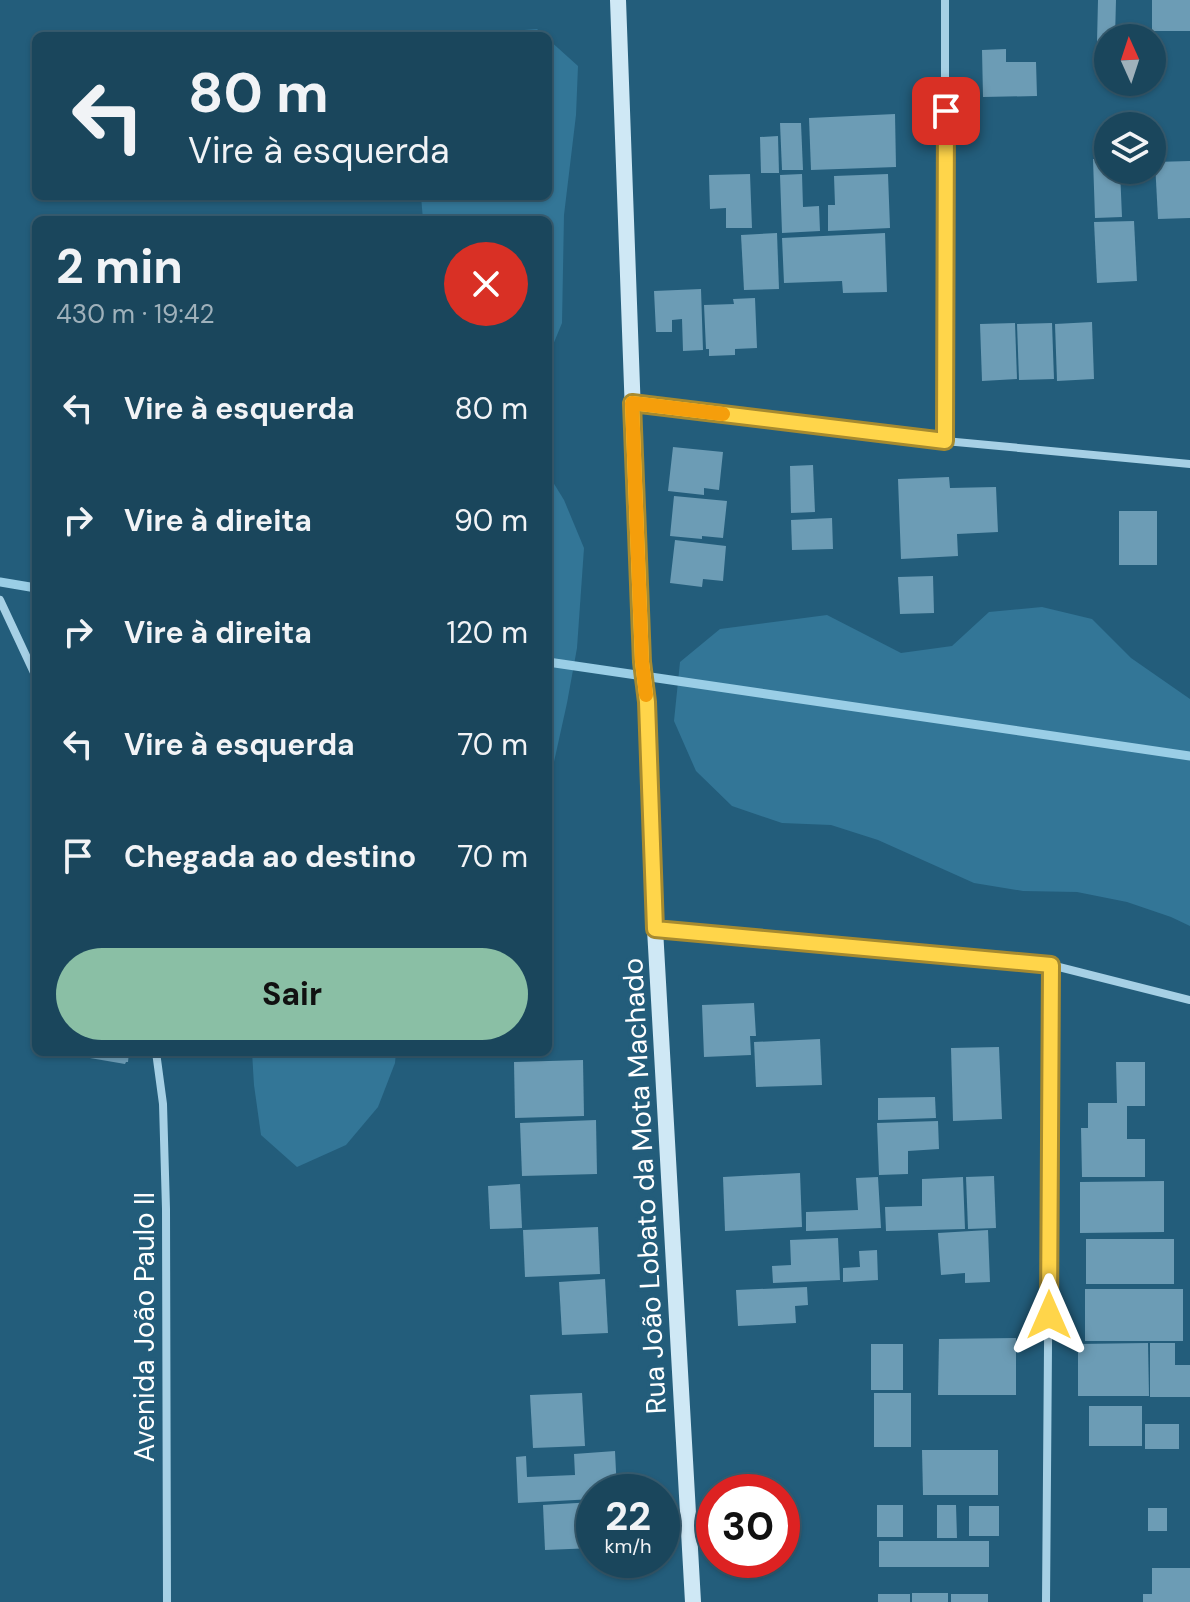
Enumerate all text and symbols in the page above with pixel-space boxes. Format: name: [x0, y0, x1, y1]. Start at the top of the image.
north arrow: [1094, 24, 1166, 96]
map controls: [1094, 24, 1166, 184]
text: 80 m: [188, 56, 329, 129]
icon: left: [56, 64, 160, 168]
pin: [912, 77, 980, 145]
icon: arrive: [924, 89, 968, 133]
button: layers: [1094, 112, 1166, 184]
text: Vire à esquerda: [188, 127, 450, 174]
text: 2 min: [56, 235, 183, 298]
button: close: [444, 242, 528, 326]
text: 430 m · 19:42: [56, 297, 214, 331]
icon: left: [56, 386, 100, 430]
text: Vire à esquerda: [124, 389, 355, 428]
text: 80 m: [455, 389, 528, 428]
icon: right: [56, 498, 100, 542]
text: Vire à direita: [124, 501, 312, 540]
text: 90 m: [454, 501, 528, 540]
icon: right: [56, 610, 100, 654]
text: Vire à direita: [124, 613, 312, 652]
text: 120 m: [446, 613, 528, 652]
icon: left: [56, 722, 100, 766]
text: Vire à esquerda: [124, 725, 355, 764]
text: 70 m: [457, 725, 528, 764]
icon: arrive: [56, 834, 100, 878]
text: Chegada ao destino: [124, 837, 416, 876]
text: 70 m: [457, 837, 528, 876]
button: Sair: [56, 948, 528, 1040]
street label: Rua João Lobato da Mota Machado: [614, 957, 675, 1415]
street label: Avenida João Paulo II: [126, 1192, 163, 1462]
position arrow: [1007, 1273, 1091, 1357]
speed limit sign: 30: [696, 1474, 800, 1578]
text: 22: [605, 1490, 651, 1542]
text: km/h: [604, 1533, 652, 1559]

